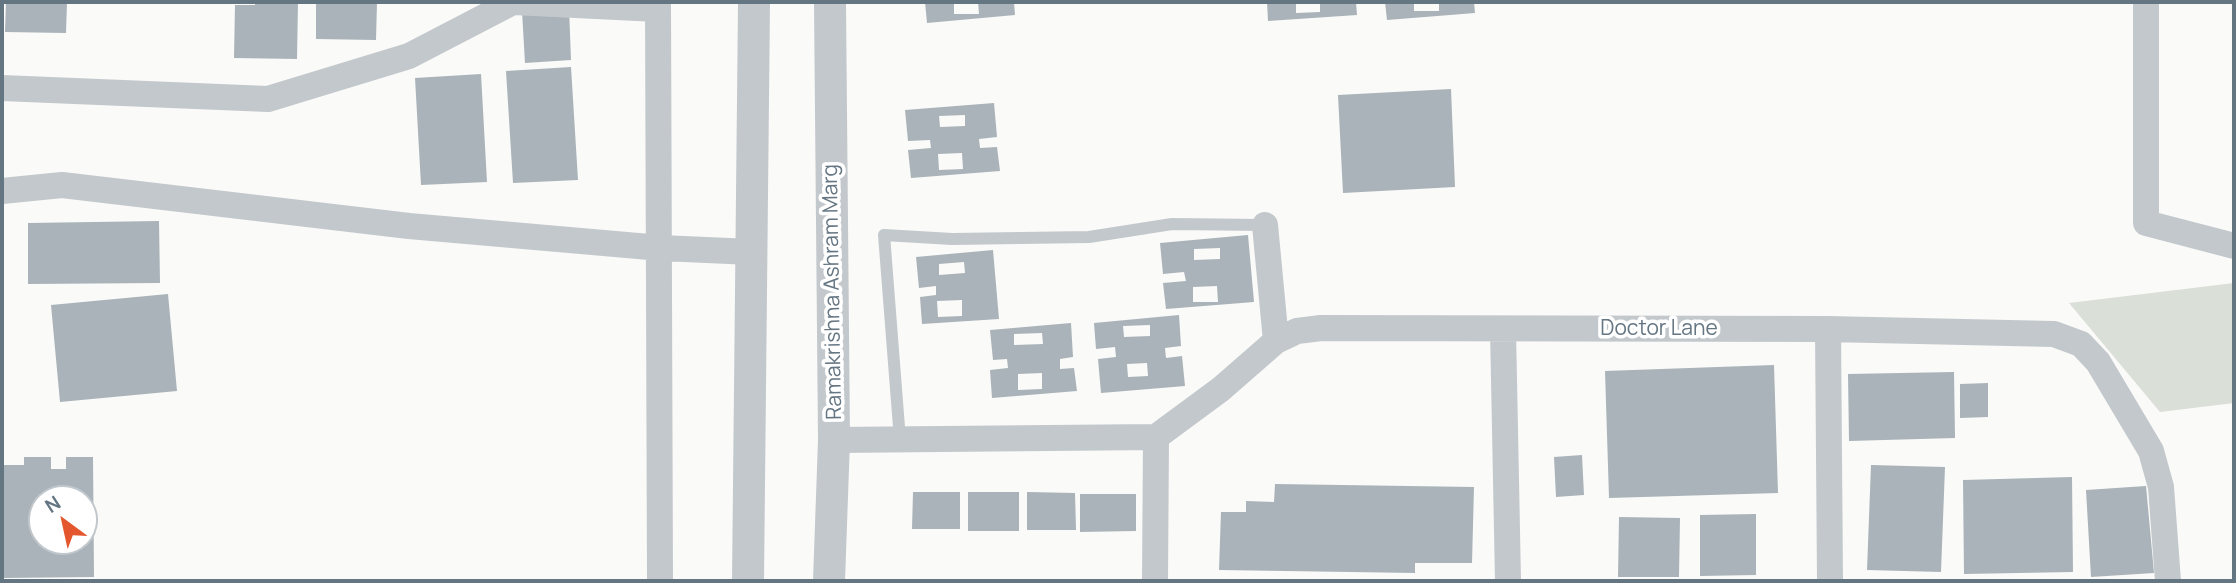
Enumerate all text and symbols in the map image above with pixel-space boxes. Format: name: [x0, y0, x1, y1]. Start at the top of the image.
street label: Ramakrishna Ashram Marg: [818, 164, 848, 420]
street label: Doctor Lane: [1600, 316, 1718, 342]
north arrow: [28, 485, 98, 555]
text: N: [40, 489, 65, 519]

